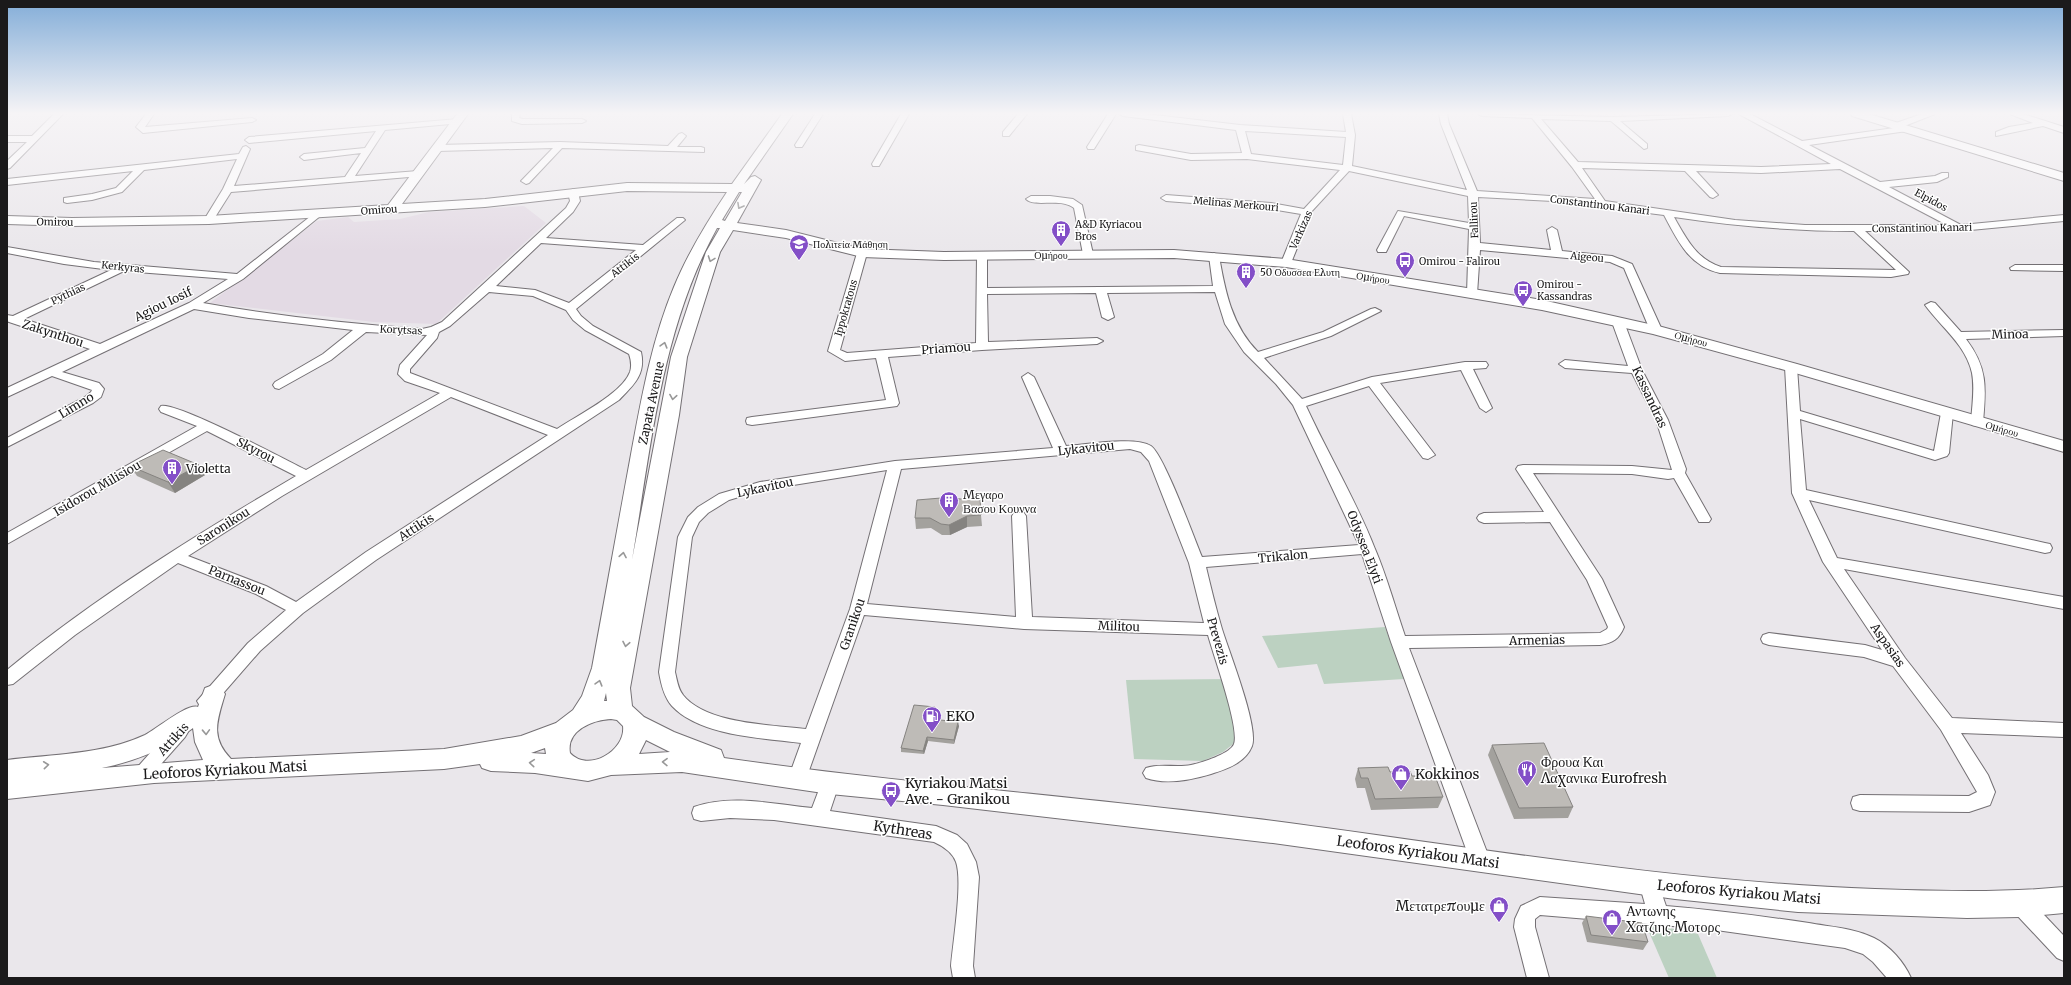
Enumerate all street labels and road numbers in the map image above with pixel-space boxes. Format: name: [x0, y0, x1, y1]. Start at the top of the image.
street label: Elpidos: [1912, 186, 1950, 214]
street label: Constantinou Kanari: [1549, 192, 1651, 218]
street label: Melinas Merkouri: [1193, 194, 1279, 214]
street label: Fallirou: [1467, 201, 1481, 239]
street label: Omirou: [360, 202, 398, 218]
street label: Varkizas: [1286, 208, 1315, 252]
street label: Omirou: [36, 215, 74, 229]
street label: Constantinou Kanari: [1872, 221, 1972, 235]
street label: Ομήρου: [1034, 249, 1068, 262]
street label: Aigeou: [1569, 249, 1604, 265]
street label: Attikis: [607, 250, 642, 281]
street label: Kerkyras: [101, 258, 145, 276]
street label: Ομήρου: [1355, 269, 1391, 287]
street label: Ippokratous: [832, 278, 860, 338]
street label: Pythias: [49, 280, 87, 308]
street label: Agiou Iosif: [131, 283, 195, 325]
street label: Zakynthou: [20, 316, 86, 350]
street label: Korytsas: [379, 322, 423, 338]
street label: Minoa: [1991, 326, 2029, 342]
street label: Ομήρου: [1673, 328, 1709, 350]
street label: Priamou: [921, 339, 972, 357]
street label: Zapata Avenue: [635, 360, 667, 446]
street label: Kassandras: [1629, 364, 1671, 430]
street label: Limno: [56, 389, 96, 421]
street label: Ομήρου: [1984, 418, 2020, 440]
street label: Skyrou: [234, 434, 278, 466]
street label: Lykavitou: [1057, 438, 1116, 458]
street label: Isidorou Milisiou: [51, 457, 144, 519]
street label: Lykavitou: [736, 474, 795, 500]
street label: Saronikou: [194, 504, 253, 548]
street label: Odyssea Elyti: [1344, 508, 1386, 586]
street label: Attikis: [395, 510, 437, 544]
street label: Trikalon: [1257, 546, 1309, 566]
street label: Parnassou: [206, 562, 268, 598]
street label: Granikou: [836, 596, 868, 652]
street label: Prevezis: [1204, 616, 1232, 666]
street label: Militou: [1098, 618, 1141, 634]
street label: Aspasias: [1867, 619, 1909, 670]
street label: Armenias: [1508, 632, 1565, 648]
street label: Attikis: [154, 719, 192, 759]
street label: Leoforos Kyriakou Matsi: [142, 757, 308, 783]
street label: Kythreas: [872, 816, 934, 844]
street label: Leoforos Kyriakou Matsi: [1335, 832, 1501, 872]
street label: Leoforos Kyriakou Matsi: [1656, 876, 1822, 908]

